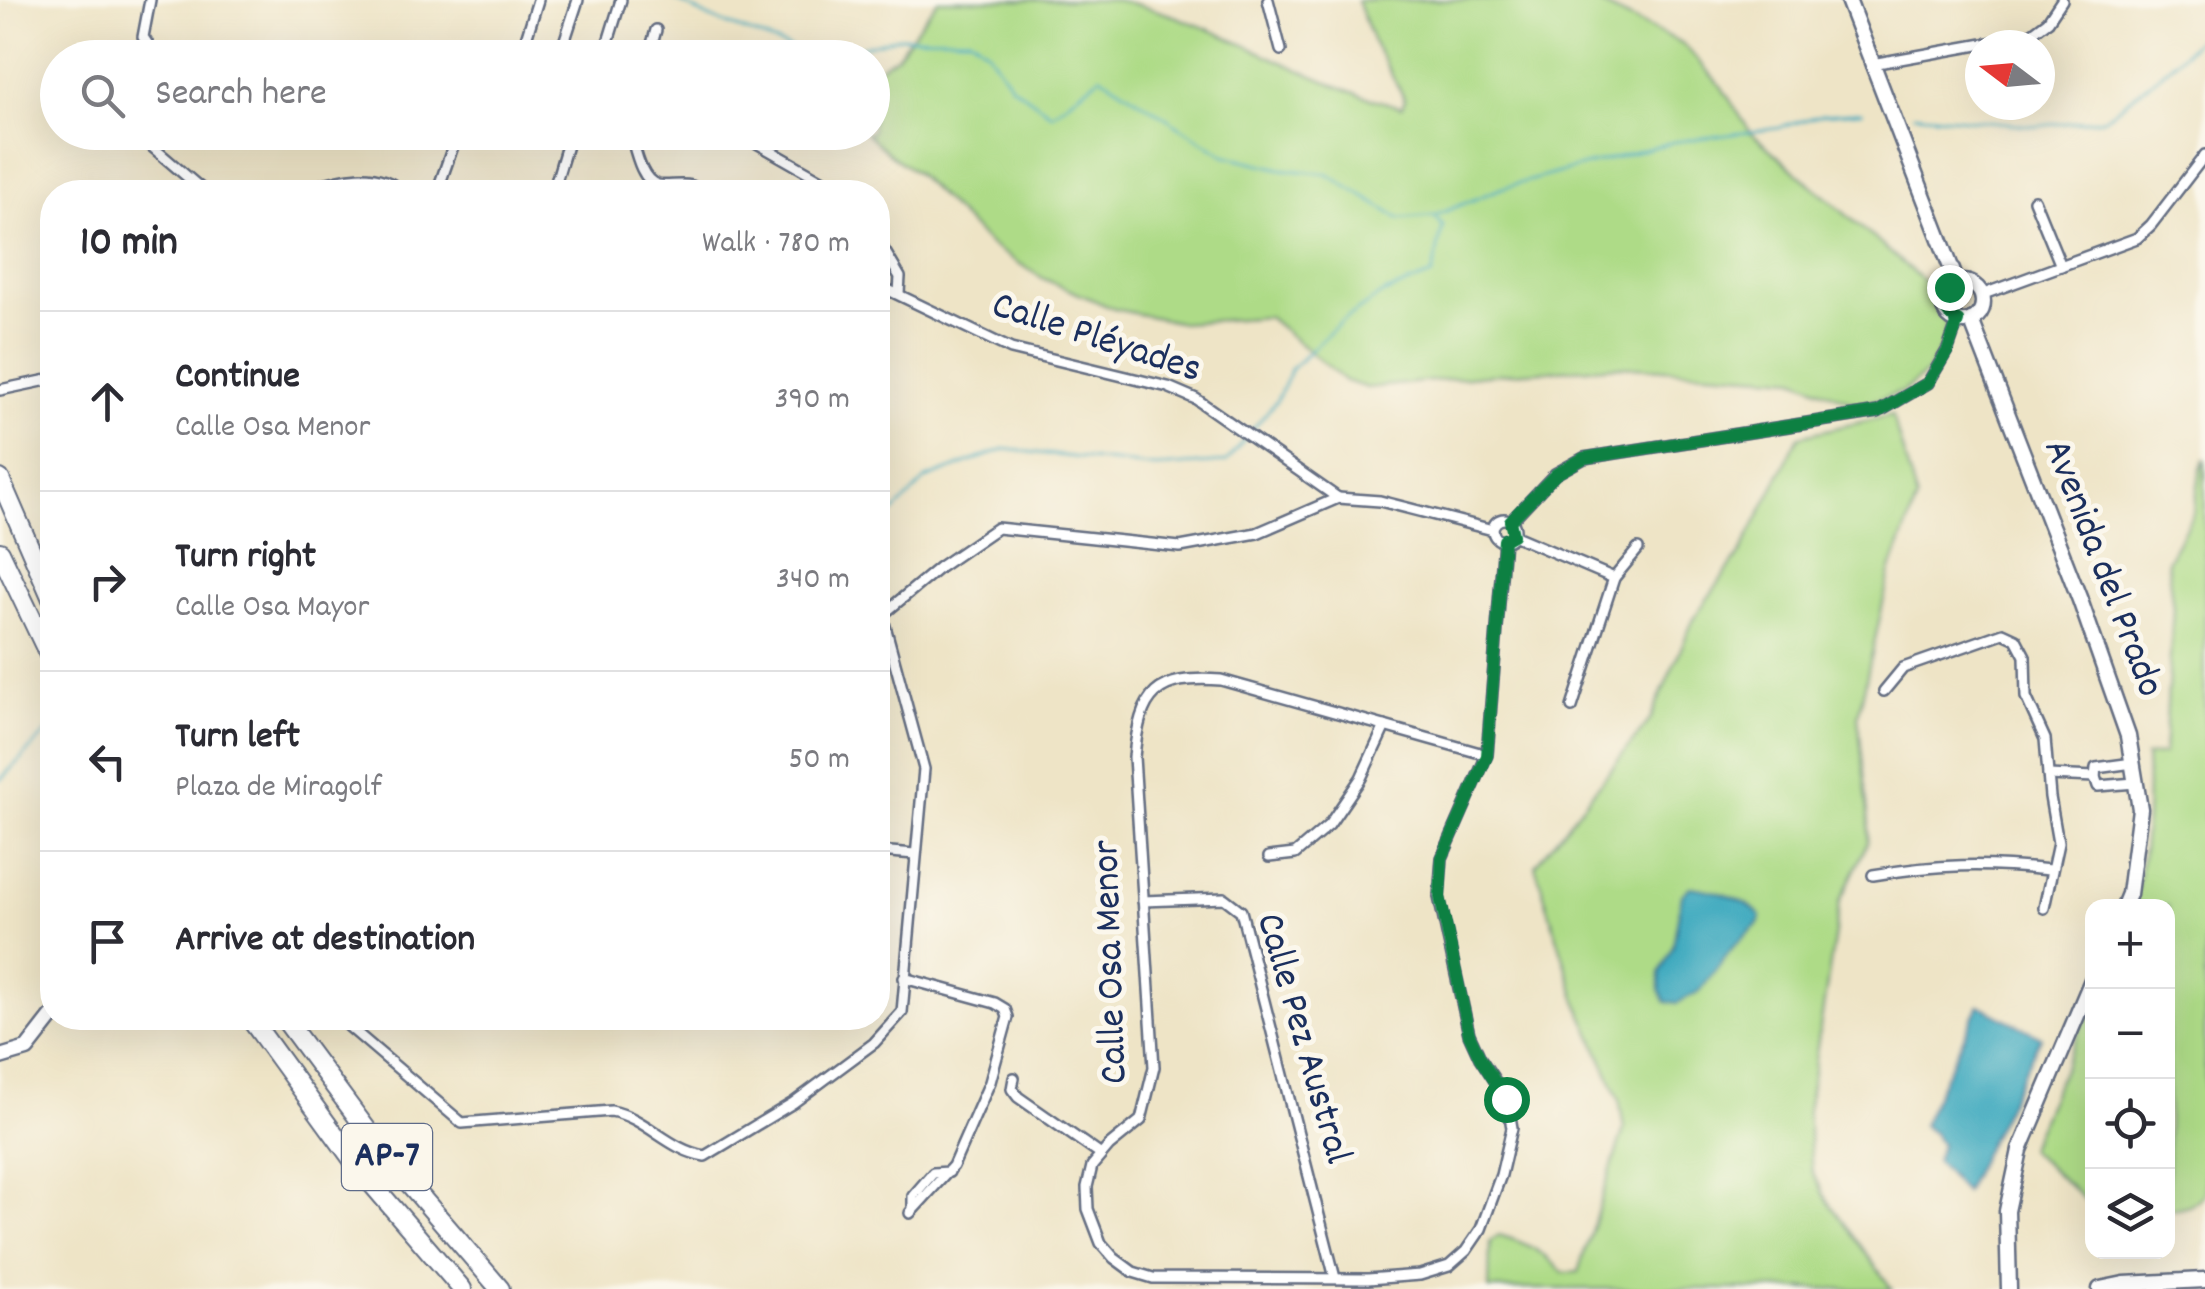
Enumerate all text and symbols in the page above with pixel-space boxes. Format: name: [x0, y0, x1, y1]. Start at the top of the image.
north arrow: [1965, 30, 2055, 120]
search box: [40, 40, 890, 150]
icon: search: [75, 68, 130, 123]
text: Search here: [155, 68, 327, 123]
text: 10 min: [80, 215, 178, 275]
text: Walk · 780 m: [702, 222, 850, 268]
route end: [1927, 265, 1973, 311]
street label: Calle Pléyades: [984, 279, 1208, 401]
text: Continue: [175, 351, 300, 406]
icon: ahead: [80, 374, 135, 429]
text: 390 m: [774, 378, 850, 424]
text: Calle Osa Menor: [175, 406, 370, 452]
street label: Avenida del Prado: [2026, 432, 2176, 706]
text: Turn right: [175, 531, 316, 586]
icon: right: [80, 554, 135, 609]
text: 340 m: [776, 558, 850, 604]
text: Calle Osa Mayor: [175, 586, 369, 632]
text: Turn left: [175, 711, 300, 766]
icon: left: [80, 734, 135, 789]
text: 50 m: [788, 738, 850, 784]
text: Plaza de Miragolf: [175, 766, 382, 812]
street label: Calle Osa Menor: [1080, 839, 1146, 1085]
map controls: [2085, 899, 2175, 1259]
button: +: [2085, 899, 2175, 989]
street label: Calle Pez Austral: [1238, 907, 1364, 1171]
icon: arrive: [80, 914, 135, 969]
text: Arrive at destination: [175, 914, 475, 969]
button: −: [2085, 989, 2175, 1079]
route start: [1484, 1077, 1530, 1123]
button: locate: [2085, 1079, 2175, 1169]
road number: AP-7: [342, 1124, 432, 1190]
button: layers: [2085, 1169, 2175, 1259]

